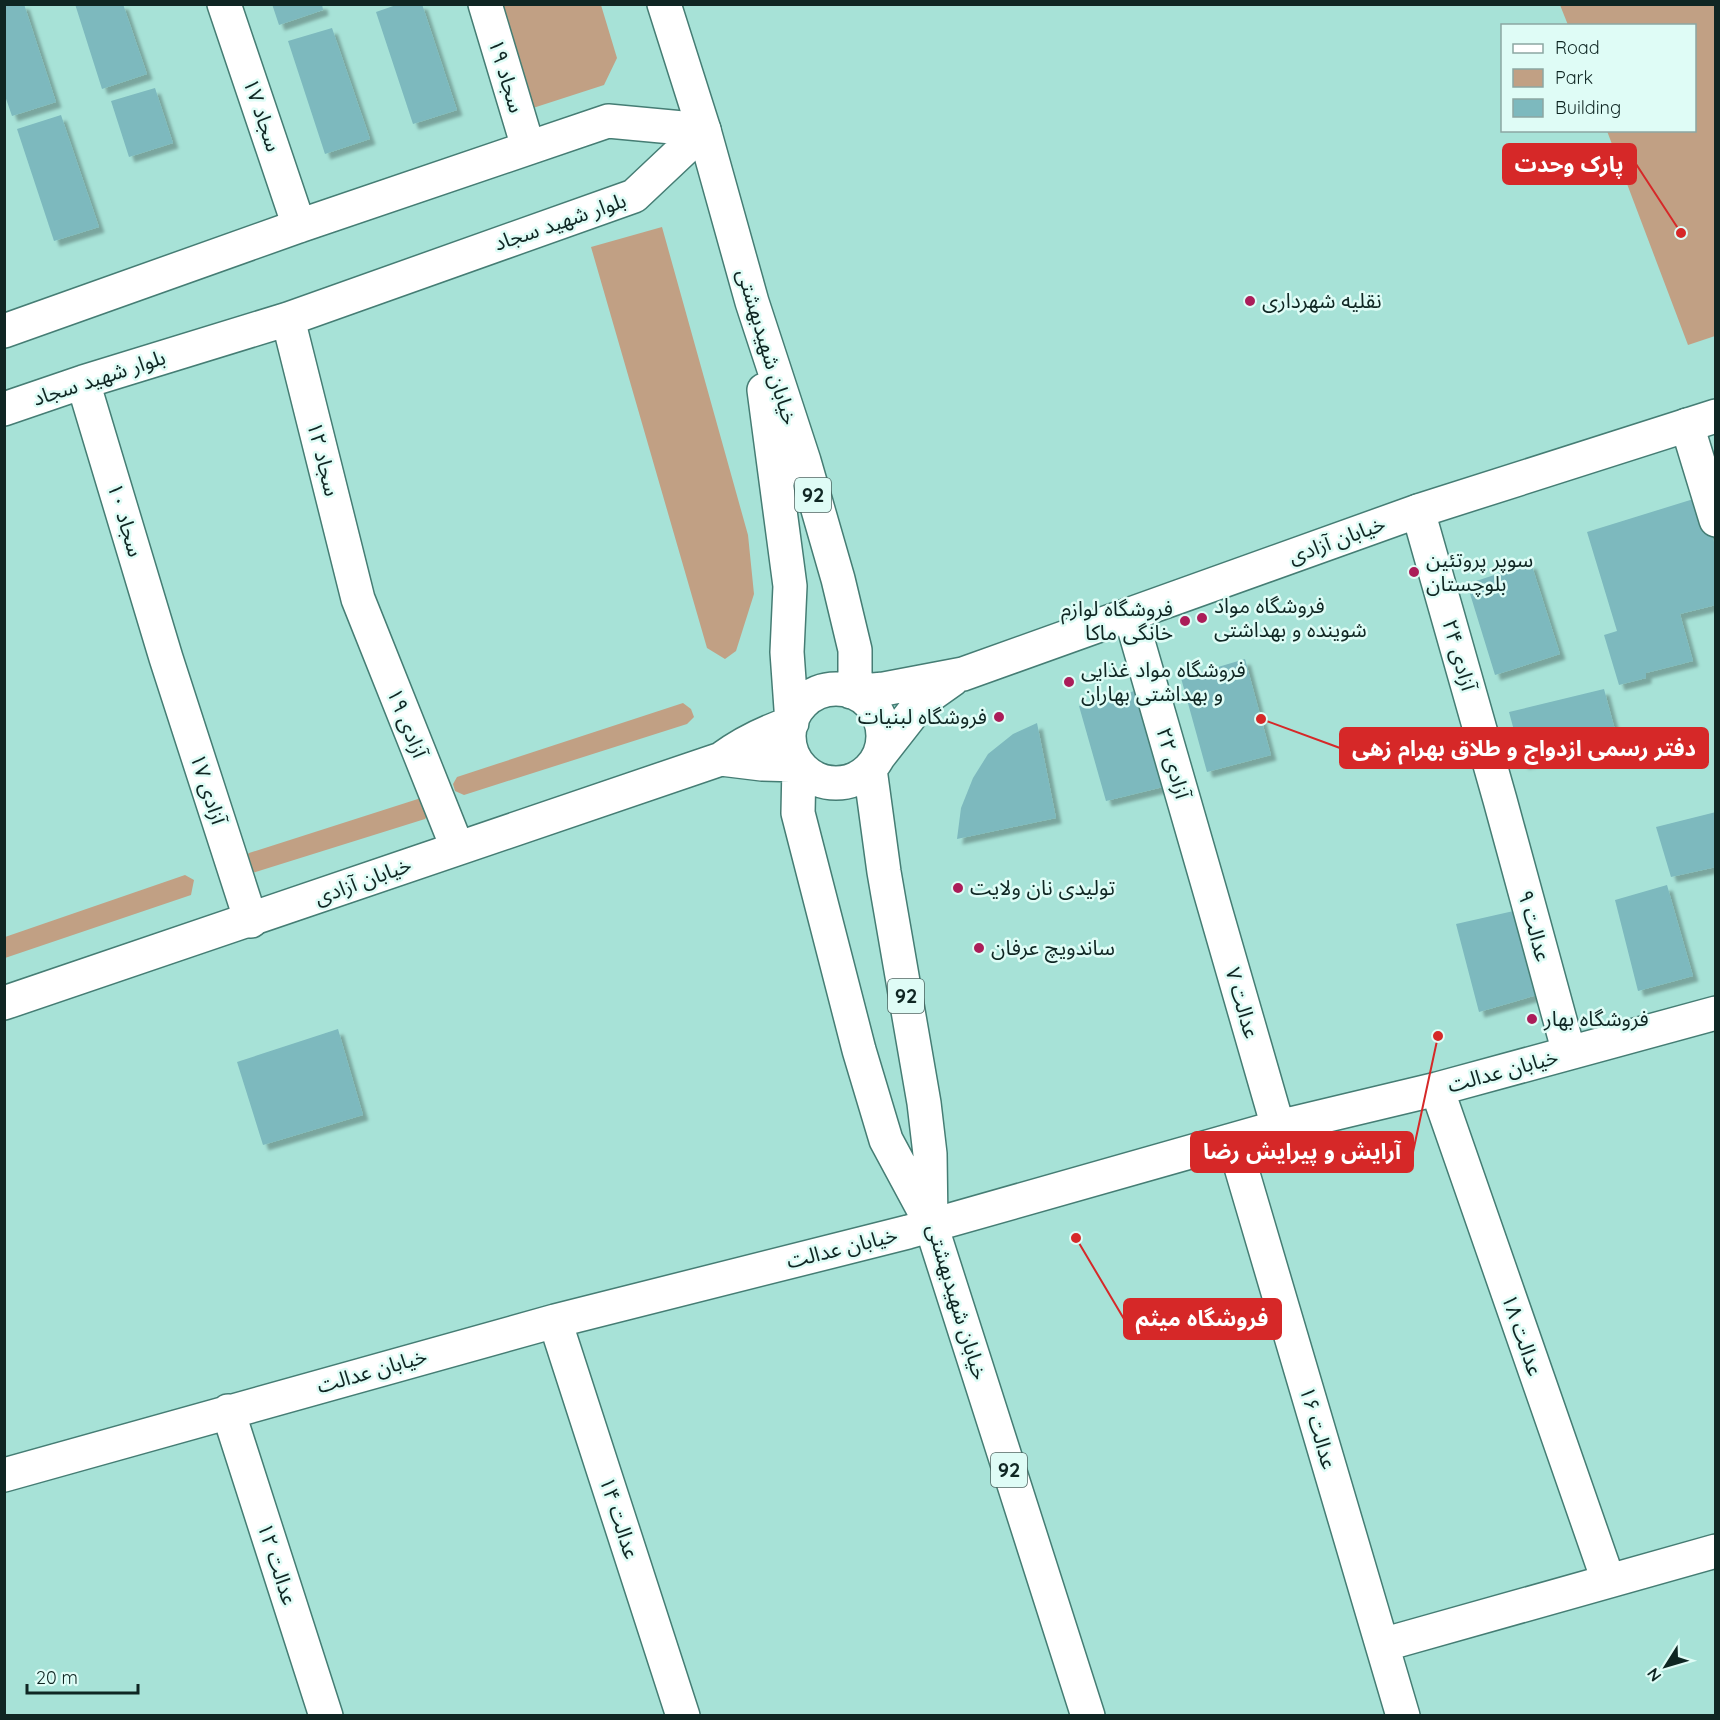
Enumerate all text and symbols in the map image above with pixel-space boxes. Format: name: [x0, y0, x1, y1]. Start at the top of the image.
legend: [1501, 24, 1696, 132]
street label: سجاد ۱۹: [483, 36, 530, 116]
text: Road: [1555, 36, 1600, 59]
text: Park: [1555, 66, 1593, 89]
street label: سجاد ۱۷: [238, 75, 288, 155]
text: Building: [1555, 96, 1621, 119]
callout: پارک وحدت: [1503, 144, 1636, 184]
text: پارک وحدت: [1514, 150, 1624, 179]
street label: بلوار شهید سجاد: [490, 186, 629, 256]
street label: خیابان شهیدبهشتی: [732, 266, 804, 428]
place label: نقلیه شهرداری: [1262, 287, 1382, 313]
marker: نقلیه شهرداری: [1243, 294, 1257, 308]
street label: بلوار شهید سجاد: [29, 343, 168, 411]
street label: سجاد ۱۲: [302, 419, 346, 499]
road number: 92: [795, 478, 831, 512]
street label: سجاد ۱۰: [102, 480, 149, 560]
street label: خیابان آزادی: [1285, 510, 1389, 569]
place label: سوپر پروتئین بلوچستان: [1426, 546, 1533, 597]
marker: سوپر پروتئین بلوچستان: [1407, 565, 1421, 579]
place label: فروشگاه مواد شوینده و بهداشتی: [1214, 592, 1367, 642]
place label: فروشگاه لوازم خانگی ماکا: [1061, 595, 1173, 645]
marker: فروشگاه مواد شوینده و بهداشتی: [1195, 611, 1209, 625]
marker: فروشگاه لوازم خانگی ماکا: [1178, 614, 1192, 628]
street label: آزادی ۲۴: [1437, 616, 1483, 694]
place label: فروشگاه مواد غذایی و بهداشتی بهاران: [1081, 656, 1246, 706]
marker: فروشگاه مواد غذایی و بهداشتی بهاران: [1062, 675, 1076, 689]
street label: آزادی ۱۹: [382, 684, 434, 762]
place label: فروشگاه لبنیات: [858, 703, 987, 729]
marker: فروشگاه لبنیات: [992, 710, 1006, 724]
street label: آزادی ۲۲: [1151, 724, 1197, 802]
callout: دفتر رسمی ازدواج و طلاق بهرام زهی: [1340, 728, 1708, 768]
text: دفتر رسمی ازدواج و طلاق بهرام زهی: [1352, 734, 1696, 765]
street label: آزادی ۱۷: [185, 750, 233, 828]
street label: خیابان آزادی: [311, 851, 415, 910]
place label: تولیدی نان ولایت: [970, 874, 1115, 900]
marker: تولیدی نان ولایت: [951, 881, 965, 895]
street label: عدالت ۹: [1513, 887, 1557, 964]
place label: ساندویچ عرفان: [991, 934, 1115, 963]
marker: ساندویچ عرفان: [972, 941, 986, 955]
street label: عدالت ۷: [1220, 964, 1266, 1041]
road number: 92: [888, 979, 924, 1013]
place label: فروشگاه بهار: [1543, 1005, 1649, 1031]
marker: فروشگاه بهار: [1525, 1012, 1539, 1026]
street label: خیابان عدالت: [1445, 1043, 1561, 1097]
callout: آرایش و پیرایش رضا: [1191, 1132, 1413, 1172]
text: آرایش و پیرایش رضا: [1203, 1137, 1402, 1166]
street label: خیابان عدالت: [784, 1221, 900, 1273]
street label: خیابان شهیدبهشتی: [922, 1221, 994, 1383]
street label: عدالت ۱۸: [1497, 1290, 1549, 1379]
callout: فروشگاه میثم: [1124, 1299, 1281, 1339]
text: فروشگاه میثم: [1136, 1304, 1268, 1335]
street label: خیابان عدالت: [314, 1342, 430, 1398]
street label: عدالت ۱۶: [1295, 1383, 1343, 1472]
road number: 92: [991, 1453, 1027, 1487]
street label: عدالت ۱۴: [594, 1473, 645, 1562]
street label: عدالت ۱۲: [252, 1519, 303, 1608]
north arrow: [1636, 1636, 1696, 1696]
scale bar: [27, 1657, 138, 1695]
text: N: [1642, 1664, 1666, 1686]
text: 20 m: [36, 1666, 78, 1689]

